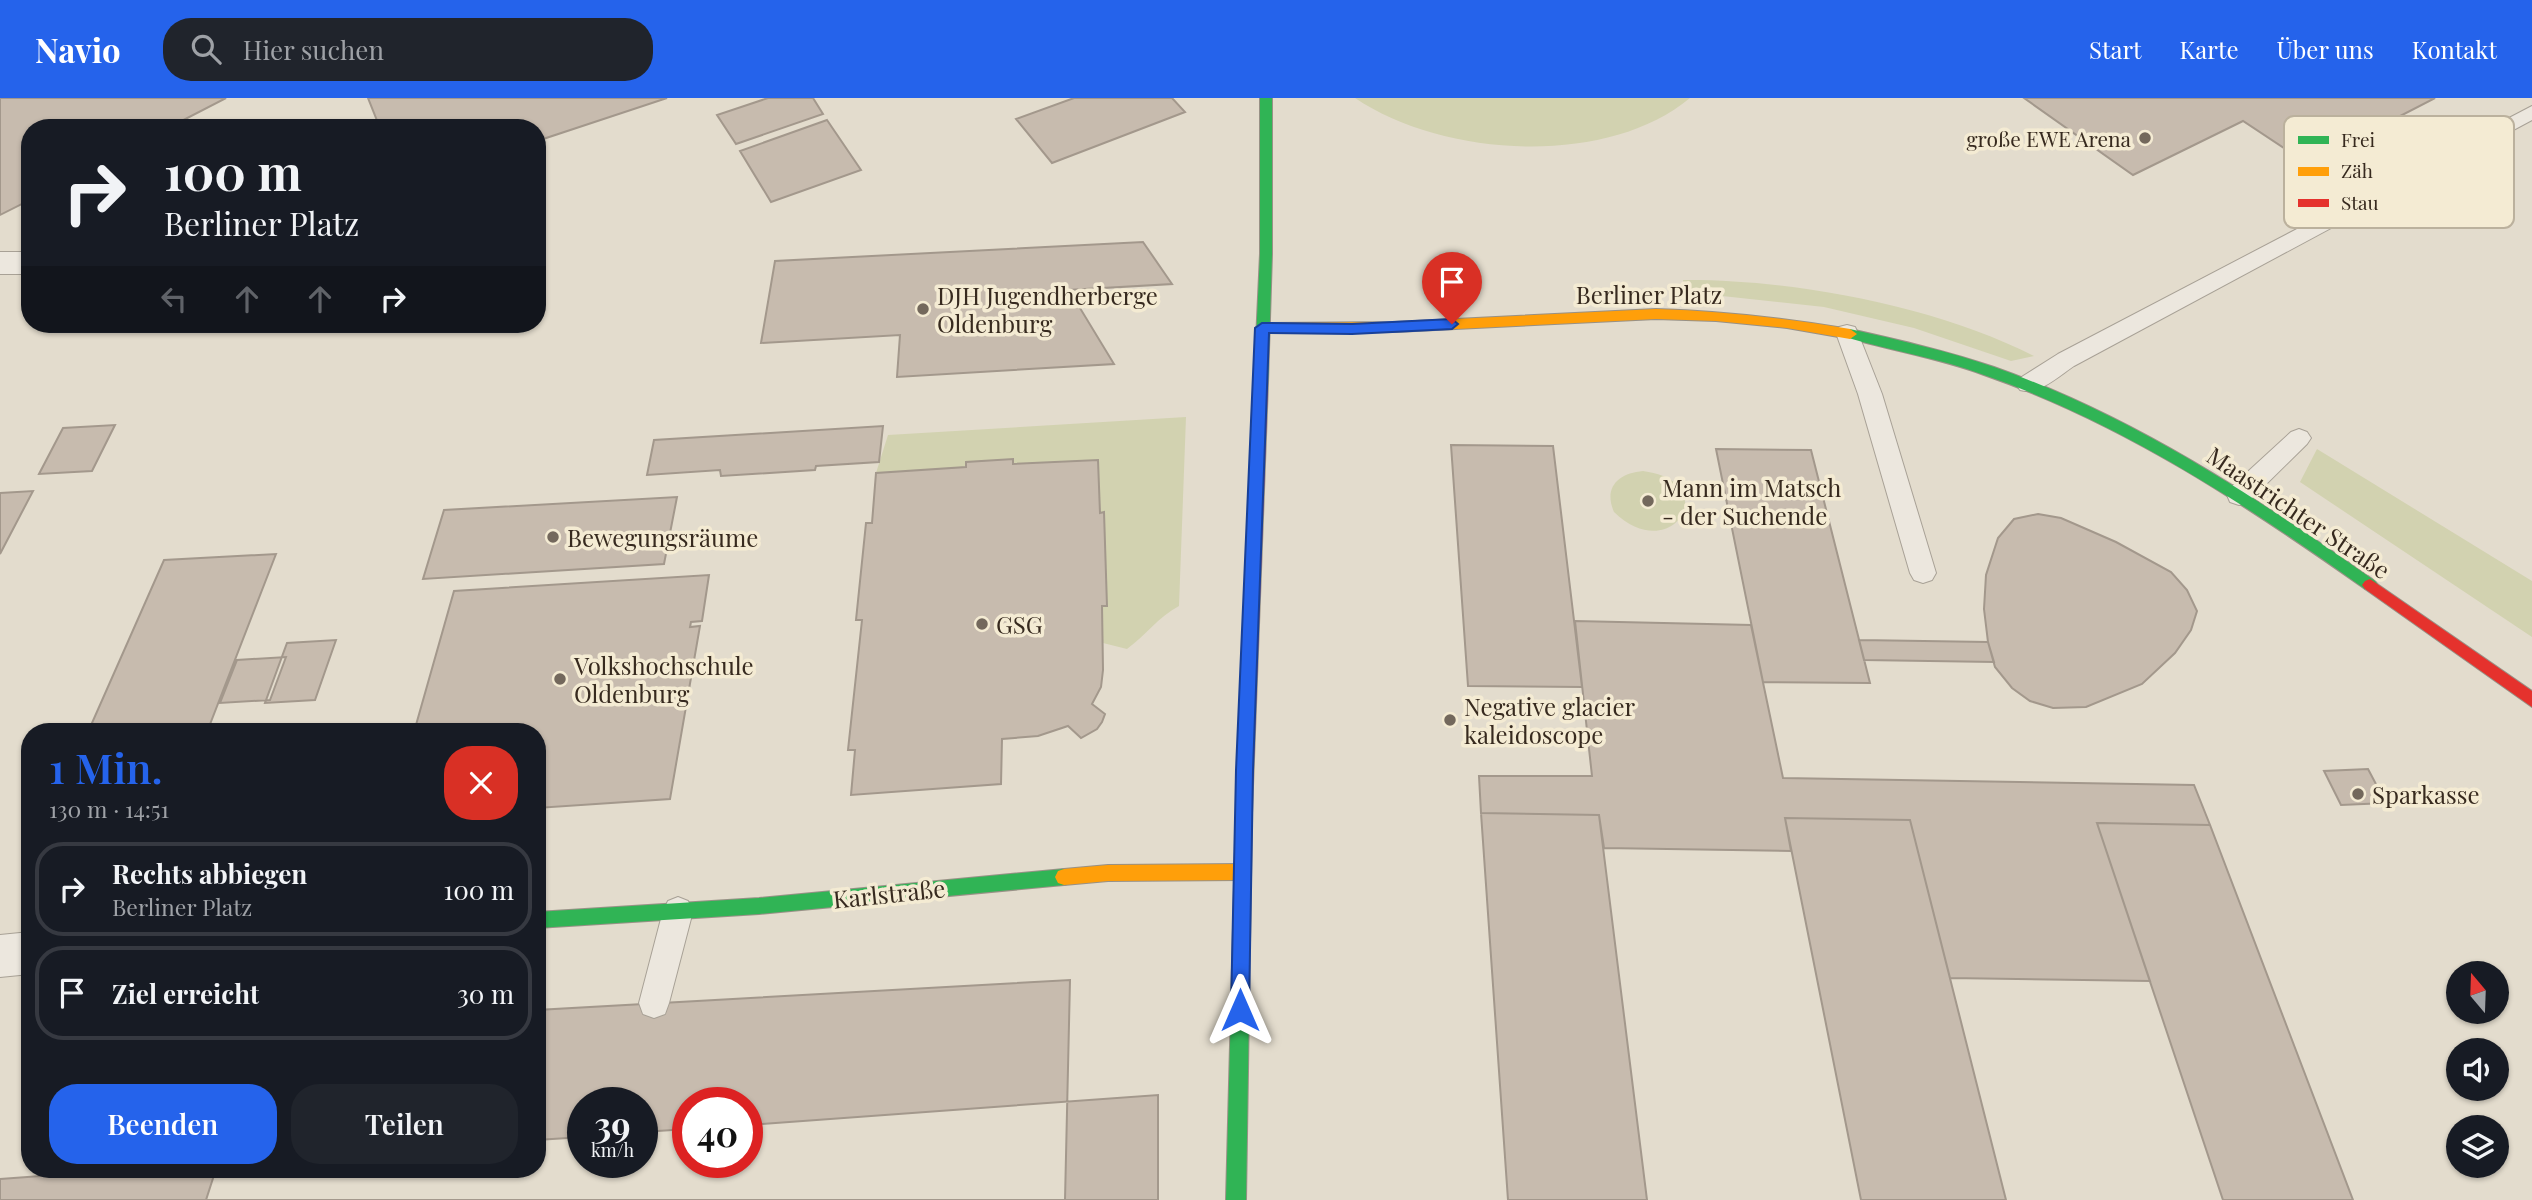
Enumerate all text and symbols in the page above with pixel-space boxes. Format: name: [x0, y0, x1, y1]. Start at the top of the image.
search box: [163, 18, 653, 81]
text: Navio: [35, 27, 121, 71]
icon: search: [187, 30, 225, 68]
text: Hier suchen: [243, 32, 384, 67]
text: Start: [2089, 33, 2142, 65]
text: Karte: [2180, 33, 2239, 65]
text: Über uns: [2277, 33, 2374, 65]
text: Kontakt: [2412, 33, 2497, 65]
legend: [2284, 116, 2514, 228]
place label: große EWE Arena: [1966, 124, 2132, 152]
text: Frei: [2341, 126, 2376, 152]
marker: große EWE Arena: [2137, 130, 2153, 146]
text: 100 m: [164, 138, 302, 203]
icon: right: [49, 147, 140, 238]
text: Zäh: [2341, 157, 2373, 183]
text: Stau: [2341, 189, 2379, 215]
text: Berliner Platz: [164, 201, 359, 244]
pin: [1422, 252, 1482, 324]
icon: arrive: [1433, 263, 1471, 301]
street label: Berliner Platz: [1576, 278, 1722, 310]
place label: DJH Jugendherberge Oldenburg: [937, 279, 1158, 339]
icon: left: [155, 280, 193, 318]
icon: ahead: [228, 280, 266, 318]
icon: ahead: [301, 280, 339, 318]
icon: right: [374, 280, 412, 318]
marker: DJH Jugendherberge Oldenburg: [915, 301, 931, 317]
street label: Maastrichter Straße: [2201, 439, 2397, 585]
place label: Mann im Matsch - der Suchende: [1662, 471, 1841, 531]
marker: Mann im Matsch - der Suchende: [1640, 493, 1656, 509]
place label: Bewegungsräume: [567, 521, 758, 553]
marker: Bewegungsräume: [545, 529, 561, 545]
place label: GSG: [996, 608, 1043, 640]
marker: GSG: [974, 616, 990, 632]
place label: Volkshochschule Oldenburg: [573, 649, 754, 709]
marker: Volkshochschule Oldenburg: [552, 671, 568, 687]
place label: Negative glacier kaleidoscope: [1464, 690, 1636, 750]
marker: Negative glacier kaleidoscope: [1442, 712, 1458, 728]
text: 1 Min.: [49, 739, 163, 795]
button: close: [444, 746, 518, 820]
place label: Sparkasse: [2372, 778, 2480, 810]
marker: Sparkasse: [2350, 786, 2366, 802]
text: 130 m · 14:51: [49, 793, 169, 824]
text: Rechts abbiegen: [112, 856, 307, 891]
icon: right: [53, 870, 91, 908]
street label: Karlstraße: [831, 871, 947, 915]
text: 100 m: [444, 872, 514, 907]
text: Berliner Platz: [112, 891, 252, 922]
north arrow: [2446, 961, 2510, 1024]
map controls: [2446, 961, 2509, 1178]
position arrow: [1203, 973, 1277, 1047]
icon: arrive: [53, 974, 91, 1012]
text: Ziel erreicht: [112, 976, 259, 1011]
text: 30 m: [457, 976, 514, 1011]
button: sound: [2446, 1038, 2509, 1101]
button: Beenden: [49, 1084, 277, 1164]
button: Teilen: [291, 1084, 518, 1164]
speed limit sign: 40: [672, 1087, 763, 1178]
text: 39: [594, 1100, 631, 1147]
button: layers: [2446, 1115, 2509, 1178]
text: km/h: [591, 1138, 634, 1162]

